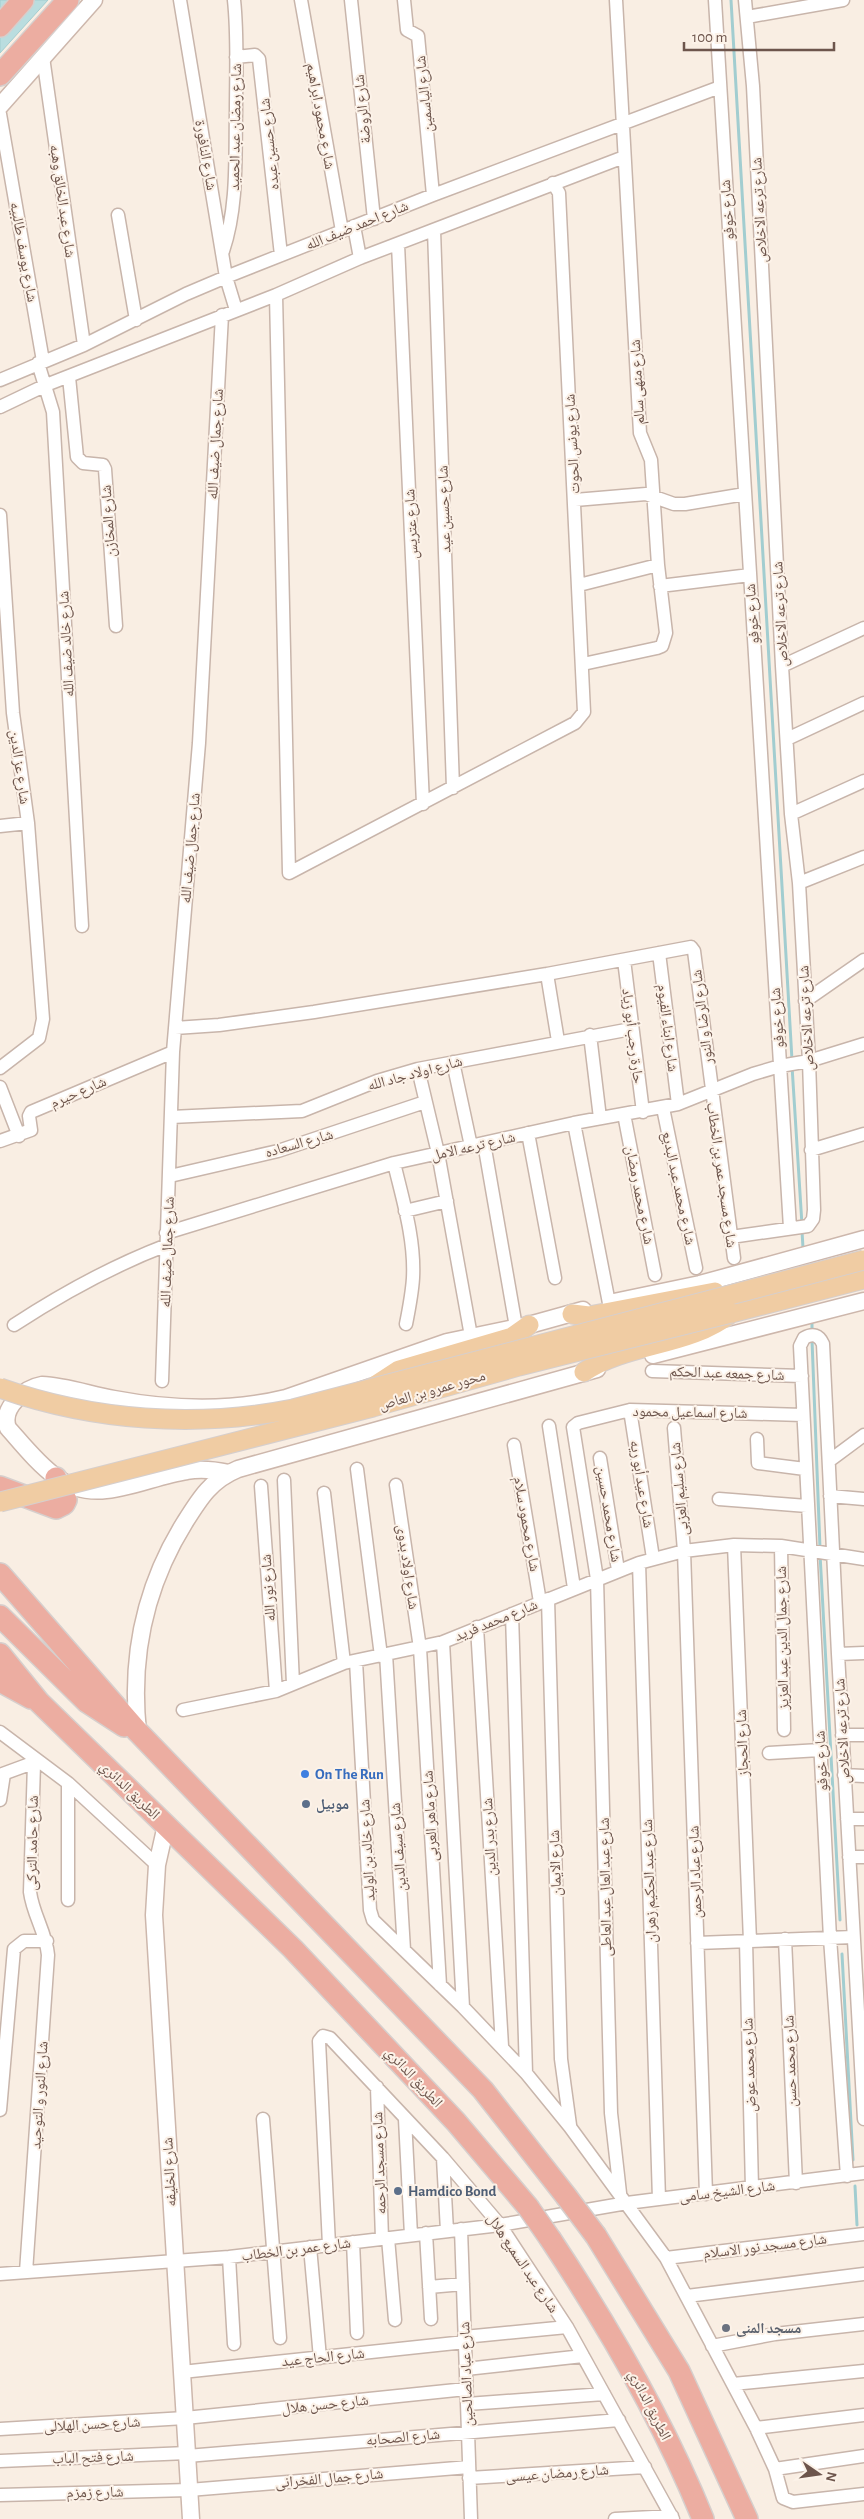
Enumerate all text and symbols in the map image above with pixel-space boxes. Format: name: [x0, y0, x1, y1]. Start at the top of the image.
scale bar: [684, 20, 834, 52]
text: 100 m: [692, 30, 727, 45]
street label: شارع الياسمين: [413, 54, 438, 133]
street label: شارع محمود ابراهيم: [302, 62, 337, 171]
street label: شارع رمضان عبد الحميد: [227, 63, 246, 191]
street label: شارع الروضة: [351, 73, 376, 144]
street label: شارع حسين عبده: [257, 97, 284, 191]
street label: شارع النافورة: [190, 119, 219, 192]
street label: شارع عبد الخالق وهبه: [45, 144, 78, 259]
street label: شارع ترعه الاخلاص: [749, 157, 772, 263]
street label: شارع خوفو: [718, 179, 739, 241]
street label: شارع احمد ضيف الله: [304, 198, 411, 255]
street label: شارع يوسف طالبيه: [5, 201, 40, 304]
street label: شارع منهى سالم: [628, 339, 649, 425]
street label: شارع جمال ضيف الله: [205, 388, 228, 500]
street label: شارع يونس الحوت: [562, 393, 585, 494]
street label: شارع حسين عيد: [435, 465, 456, 553]
street label: شارع المخازن: [98, 484, 120, 558]
street label: شارع عتريس: [402, 488, 423, 560]
street label: شارع ترعه الاخلاص: [770, 561, 793, 667]
street label: شارع خوفو: [743, 583, 764, 645]
street label: شارع خالد ضيف الله: [56, 590, 79, 697]
street label: شارع عز الدين: [5, 729, 32, 806]
street label: شارع جمال ضيف الله: [178, 792, 205, 904]
street label: شارع ترعه الاخلاص: [796, 965, 819, 1071]
street label: شارع الرضا و النور: [689, 968, 718, 1066]
street label: شارع ابناء الفيوم: [653, 983, 680, 1073]
street label: حارة رجب أبو زياد: [618, 987, 648, 1085]
street label: شارع خوفو: [768, 987, 789, 1049]
street label: شارع اولاد جاد الله: [366, 1054, 465, 1095]
street label: شارع حيرم: [48, 1074, 109, 1113]
street label: شارع مسجد عمر بن الخطاب: [702, 1101, 739, 1249]
street label: شارع السعاده: [263, 1127, 336, 1162]
street label: شارع ترعه الامل: [429, 1129, 517, 1165]
street label: شارع محمد عبد البديع: [657, 1130, 698, 1247]
street label: شارع محمد رمضان: [621, 1144, 656, 1246]
street label: شارع جمال ضيف الله: [158, 1196, 179, 1308]
street label: شارع جمعه عبد الحكم: [669, 1364, 785, 1385]
street label: محور عمرو بن العاص: [377, 1368, 488, 1415]
street label: شارع اسماعيل محمود: [632, 1404, 748, 1423]
street label: شارع عيد أبو ريه: [625, 1439, 658, 1529]
street label: شارع سليم العزبى: [668, 1441, 693, 1536]
street label: شارع محمد حسين: [592, 1465, 624, 1564]
street label: شارع محمود سلام: [509, 1475, 542, 1573]
street label: شارع اولاد بدوى: [392, 1524, 421, 1611]
street label: شارع نور الله: [259, 1553, 280, 1622]
street label: شارع جمال الدين عبد العزيز: [774, 1566, 793, 1711]
street label: شارع محمد فريد: [452, 1597, 541, 1646]
street label: شارع ترعه الاخلاص: [832, 1678, 855, 1784]
street label: شارع الحجاز: [734, 1709, 753, 1778]
street label: شارع خوفو: [812, 1730, 833, 1792]
street label: الطريق الدائري: [94, 1758, 162, 1825]
place label: On The Run: [315, 1767, 384, 1782]
marker: On The Run: [299, 1768, 311, 1780]
street label: شارع ماهر العربى: [421, 1770, 442, 1862]
street label: شارع حامد التركى: [24, 1795, 43, 1891]
place label: موبيل: [316, 1797, 349, 1813]
street label: شارع بدر الدين: [480, 1797, 501, 1876]
marker: موبيل: [300, 1798, 312, 1810]
street label: شارع خالد بن الوليد: [357, 1798, 380, 1901]
street label: شارع سيف الدين: [388, 1802, 411, 1892]
street label: شارع عبد العال عبد العاطى: [597, 1817, 616, 1957]
street label: شارع عبد الحكيم زهران: [640, 1819, 661, 1943]
street label: شارع عباد الرحمن: [686, 1825, 707, 1919]
street label: شارع الايمان: [547, 1829, 566, 1896]
street label: شارع محمد حسن: [781, 2015, 802, 2107]
street label: شارع محمد عوض: [740, 2017, 761, 2113]
street label: شارع النور و التوحيد: [28, 2040, 53, 2150]
street label: الطريق الدائري: [379, 2044, 445, 2113]
street label: شارع مسجد الرحمه: [370, 2111, 391, 2215]
street label: شارع الخليفه: [160, 2137, 181, 2207]
street label: شارع الشيخ سامى: [678, 2178, 776, 2207]
place label: Hamdico Bond: [408, 2184, 497, 2199]
marker: Hamdico Bond: [392, 2185, 404, 2197]
street label: شارع عبد السميع هلال: [482, 2211, 561, 2317]
street label: شارع مسجد نور الاسلام: [702, 2231, 828, 2264]
street label: شارع عمر بن الخطاب: [240, 2235, 352, 2266]
street label: شارع عباد الصالحين: [457, 2321, 478, 2427]
place label: مسجد المنى: [736, 2321, 801, 2337]
marker: مسجد المنى: [720, 2322, 732, 2334]
street label: شارع الحاج عيد: [281, 2346, 366, 2371]
street label: الطريق الدائري: [622, 2368, 674, 2444]
street label: شارع حسن هلال: [281, 2392, 370, 2419]
street label: شارع حسن الهلالى: [43, 2414, 141, 2437]
street label: شارع الصحابه: [365, 2427, 441, 2450]
street label: شارع فتح الباب: [52, 2449, 134, 2468]
north arrow: [794, 2449, 844, 2499]
street label: شارع رمضان عيسى: [505, 2462, 609, 2487]
street label: شارع جمال الفخرانى: [274, 2466, 384, 2493]
text: N: [823, 2470, 839, 2483]
street label: شارع زمزم: [66, 2485, 124, 2502]

